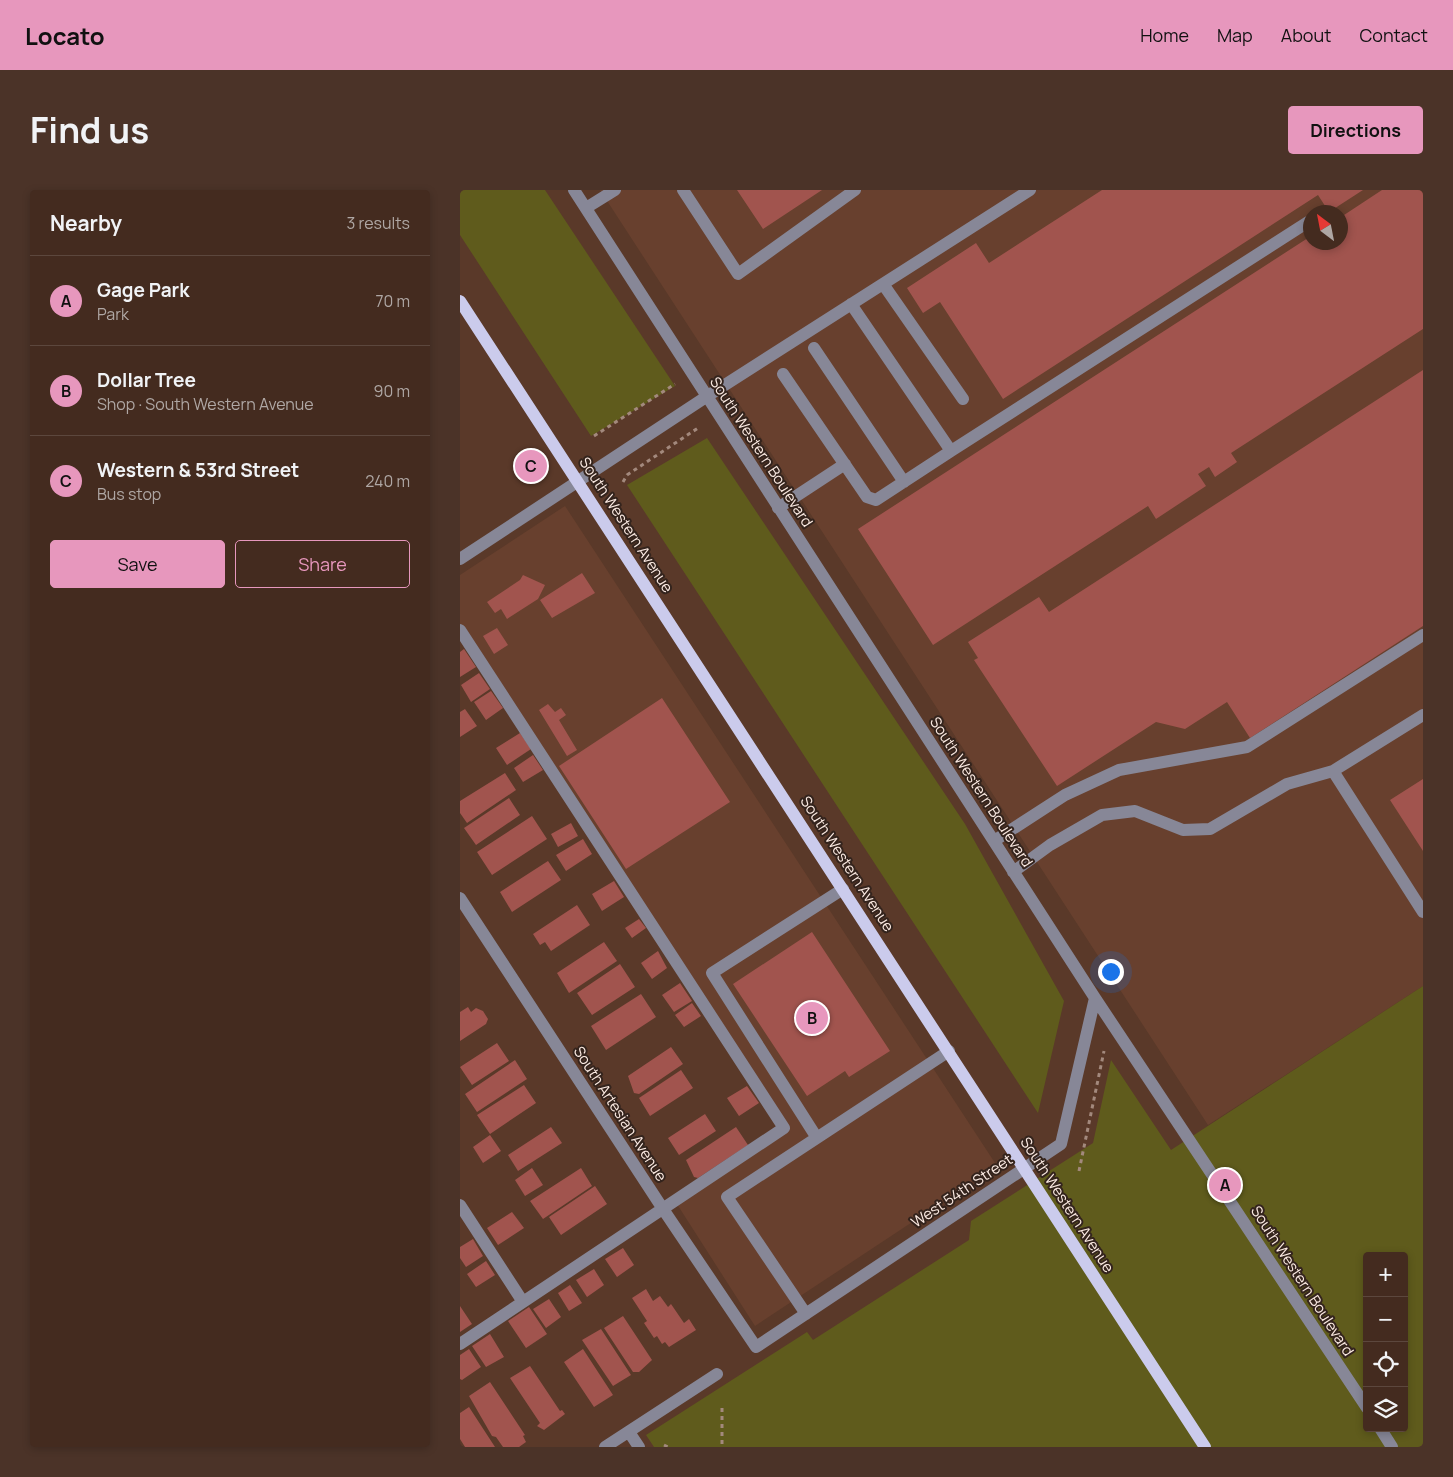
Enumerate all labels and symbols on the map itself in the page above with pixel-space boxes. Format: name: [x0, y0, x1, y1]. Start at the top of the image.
north arrow: [1303, 205, 1348, 250]
street label: South Western Boulevard: [705, 373, 818, 531]
pin: C: [515, 447, 547, 485]
street label: South Western Avenue: [575, 453, 678, 597]
street label: South Western Boulevard: [925, 713, 1038, 871]
street label: South Western Avenue: [796, 792, 899, 936]
your location: [1098, 959, 1124, 985]
pin: B: [796, 999, 828, 1037]
street label: South Artesian Avenue: [569, 1042, 672, 1186]
street label: South Western Avenue: [1016, 1133, 1119, 1277]
street label: West 54th Street: [907, 1149, 1017, 1232]
pin: A: [1209, 1166, 1241, 1204]
street label: South Western Boulevard: [1246, 1202, 1359, 1360]

